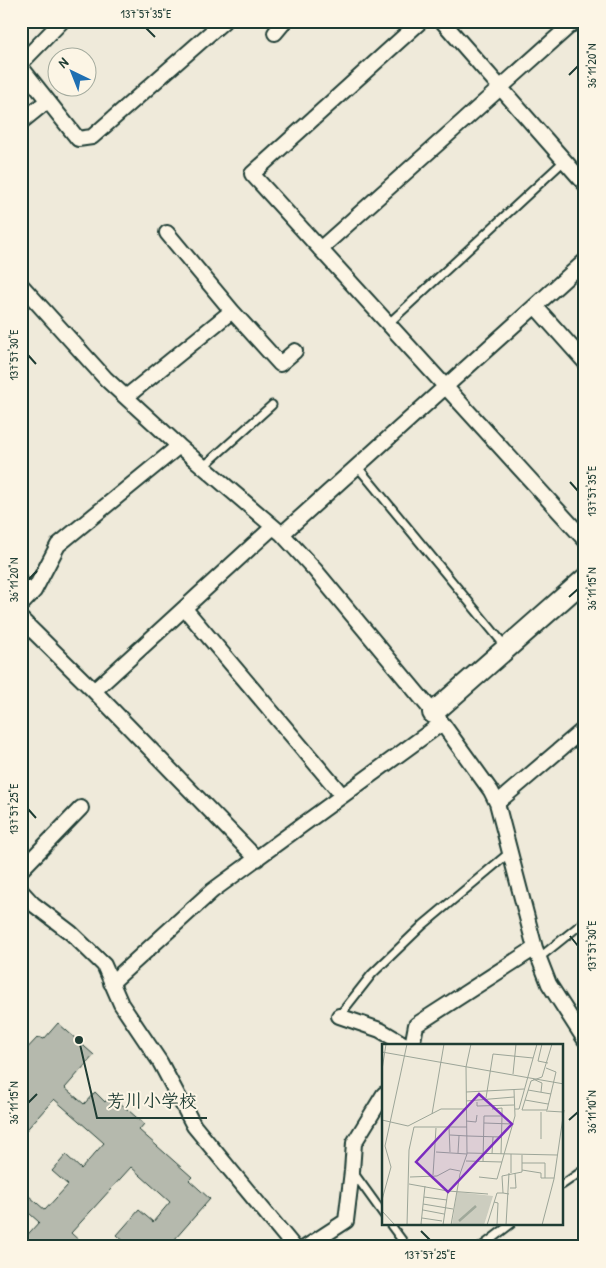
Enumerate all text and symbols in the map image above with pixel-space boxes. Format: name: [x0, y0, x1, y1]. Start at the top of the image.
text: 137°57'35"E: [121, 5, 172, 22]
text: 36°11'20"N: [583, 44, 600, 88]
north arrow: [48, 48, 98, 98]
text: N: [54, 52, 72, 72]
text: 137°57'30"E: [5, 329, 22, 381]
text: 137°57'35"E: [583, 465, 600, 516]
text: 36°11'20"N: [5, 558, 22, 602]
text: 36°11'15"N: [583, 567, 600, 611]
text: 137°57'25"E: [5, 783, 22, 835]
text: 137°57'30"E: [583, 920, 600, 972]
inset map: [382, 1044, 564, 1226]
text: 36°11'15"N: [5, 1081, 22, 1125]
callout: 芳川小学校: [97, 1085, 207, 1118]
text: 芳川小学校: [107, 1088, 197, 1113]
text: 36°11'10"N: [583, 1090, 600, 1134]
text: 137°57'25"E: [404, 1246, 456, 1263]

